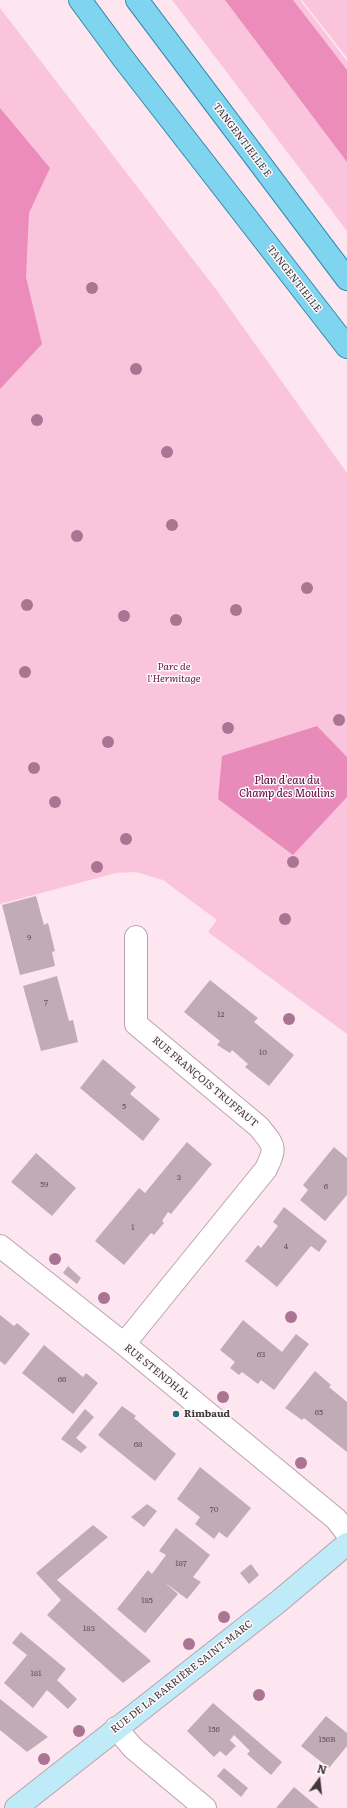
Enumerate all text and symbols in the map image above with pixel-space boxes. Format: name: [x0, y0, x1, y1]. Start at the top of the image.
street label: TANGENTIELLE E: [210, 101, 274, 179]
street label: TANGENTIELLE: [264, 243, 324, 315]
park label: Parc de l'Hermitage: [147, 661, 201, 684]
water label: Plan d'eau du Champ des Moulins: [239, 774, 335, 800]
house number: 9: [27, 933, 31, 943]
house number: 7: [44, 998, 48, 1008]
house number: 12: [217, 1010, 225, 1020]
street label: RUE FRANÇOIS TRUFFAUT: [150, 1034, 260, 1130]
house number: 10: [259, 1048, 267, 1058]
house number: 5: [122, 1102, 126, 1112]
house number: 3: [177, 1173, 181, 1183]
house number: 59: [40, 1180, 48, 1190]
house number: 6: [324, 1182, 328, 1192]
house number: 1: [131, 1223, 135, 1233]
house number: 4: [284, 1242, 288, 1252]
street label: RUE STENDHAL: [122, 1342, 192, 1402]
house number: 63: [257, 1350, 265, 1360]
house number: 66: [58, 1375, 66, 1385]
place label: Rimbaud: [184, 1408, 230, 1420]
house number: 65: [315, 1408, 323, 1418]
marker: Rimbaud: [171, 1409, 181, 1419]
house number: 68: [134, 1440, 142, 1450]
house number: 70: [210, 1505, 218, 1515]
house number: 187: [175, 1559, 187, 1569]
house number: 185: [141, 1596, 153, 1606]
street label: RUE DE LA BARRIÈRE SAINT-MARC: [109, 1618, 255, 1736]
house number: 183: [83, 1624, 95, 1634]
house number: 181: [31, 1669, 41, 1679]
house number: 156: [208, 1725, 220, 1735]
house number: 156B: [319, 1735, 335, 1745]
text: N: [316, 1759, 329, 1777]
north arrow: [299, 1760, 339, 1800]

